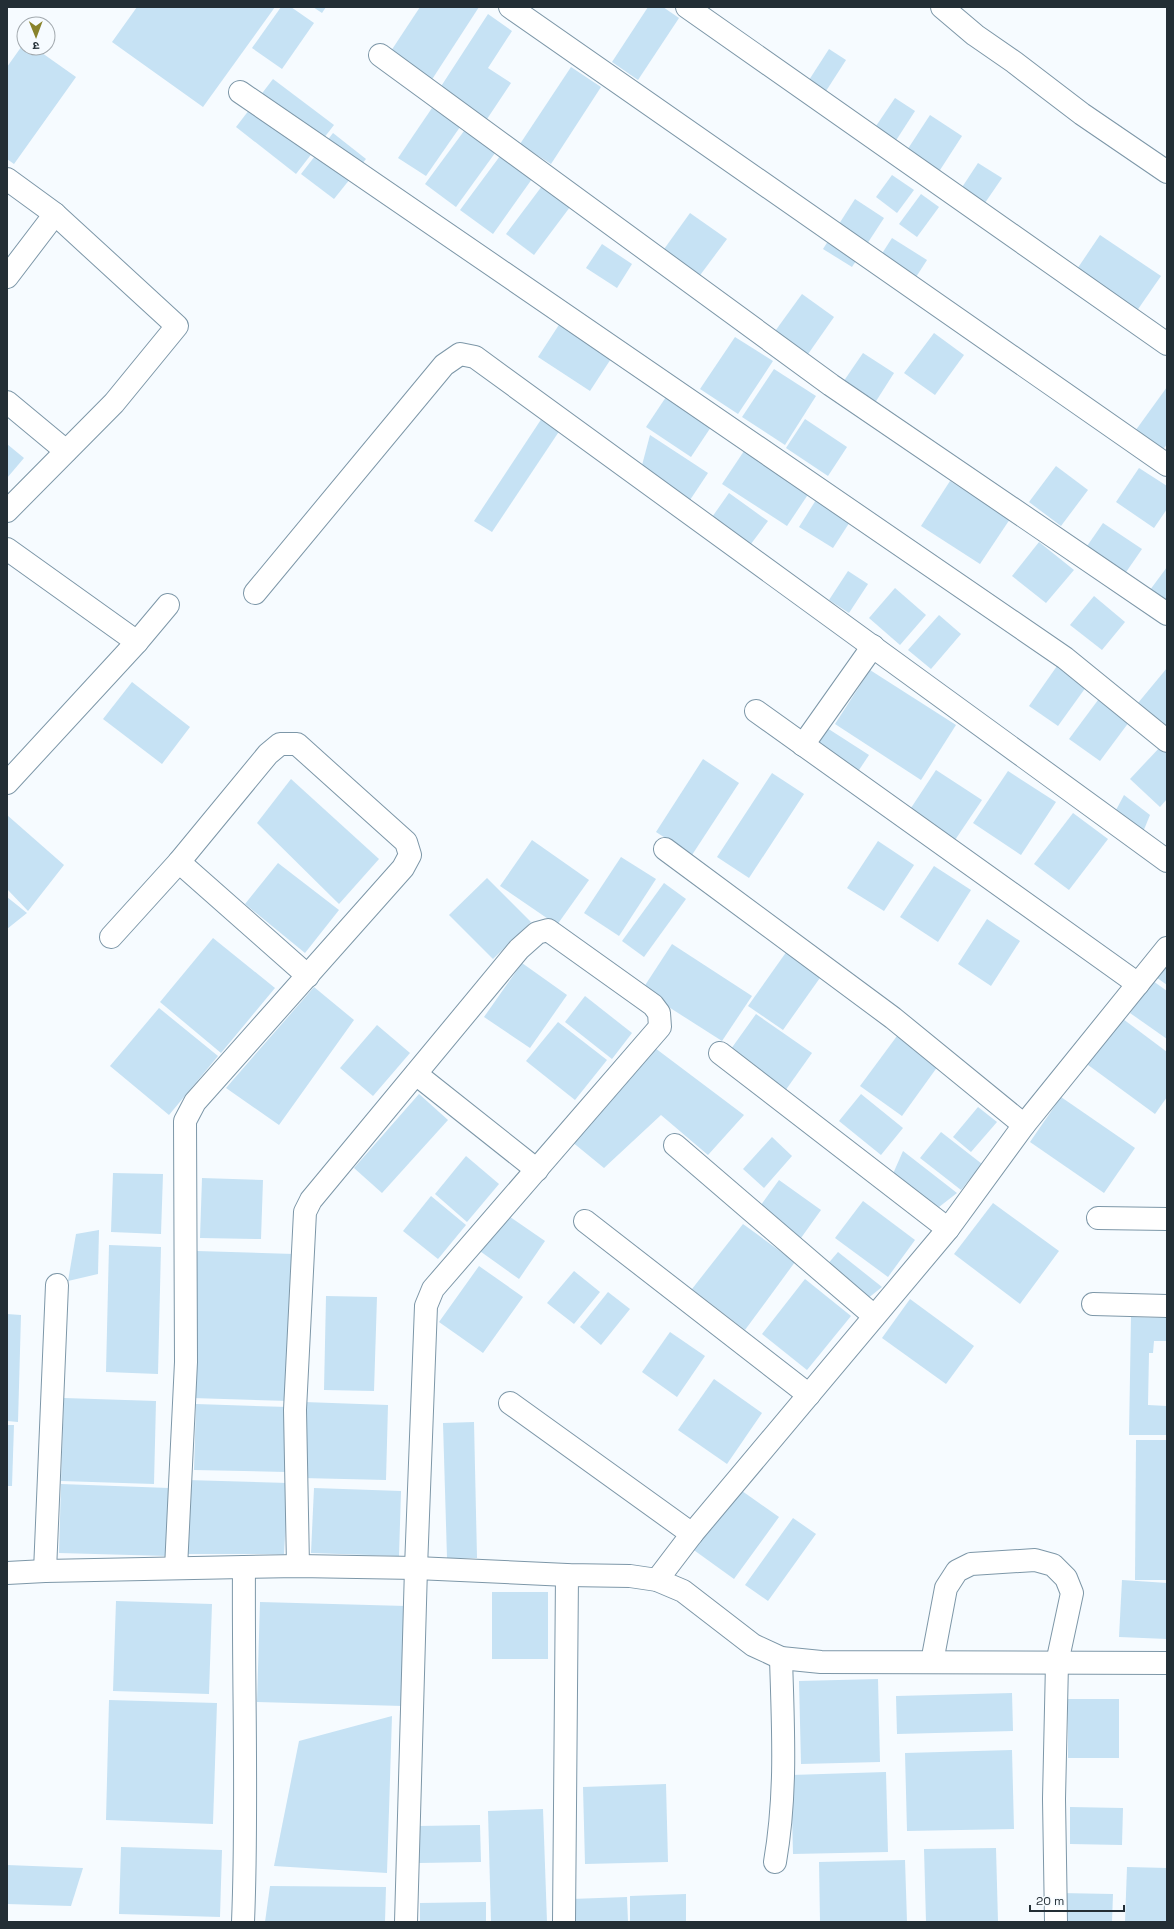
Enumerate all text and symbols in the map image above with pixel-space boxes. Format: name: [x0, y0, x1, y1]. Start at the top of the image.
north arrow: [16, 16, 56, 56]
text: उ: [32, 39, 40, 53]
scale bar: [1030, 1887, 1124, 1913]
text: 20 m: [1036, 1893, 1064, 1909]

